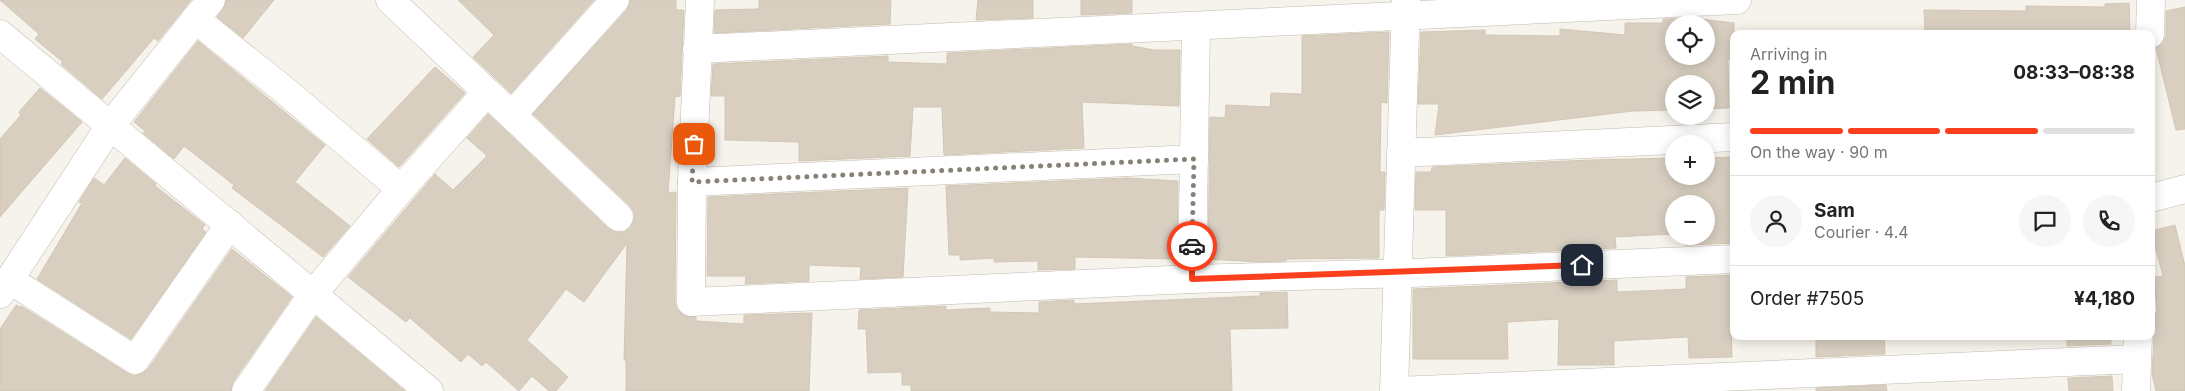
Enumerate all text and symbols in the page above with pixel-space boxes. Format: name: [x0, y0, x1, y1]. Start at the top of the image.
map controls: [1665, 15, 1715, 245]
button: locate: [1665, 15, 1715, 65]
text: Arriving in: [1750, 44, 1827, 64]
text: 08:33–08:38: [2013, 61, 2135, 84]
text: 2 min: [1750, 63, 1836, 102]
button: layers: [1665, 75, 1715, 125]
pin: [673, 123, 715, 165]
icon: bag: [680, 130, 708, 158]
button: +: [1665, 135, 1715, 185]
text: On the way · 90 m: [1750, 142, 1888, 162]
button: −: [1665, 195, 1715, 245]
button: person: [1750, 195, 1802, 247]
button: chat: [2019, 195, 2071, 247]
button: phone: [2083, 195, 2135, 247]
text: Sam: [1814, 199, 1855, 222]
courier: [1167, 221, 1217, 271]
text: Courier · 4.4: [1814, 222, 1909, 242]
icon: car: [1178, 232, 1206, 260]
pin: [1561, 244, 1603, 286]
icon: home: [1568, 251, 1596, 279]
text: Order #7505: [1750, 287, 1864, 310]
text: ¥4,180: [2074, 287, 2135, 310]

